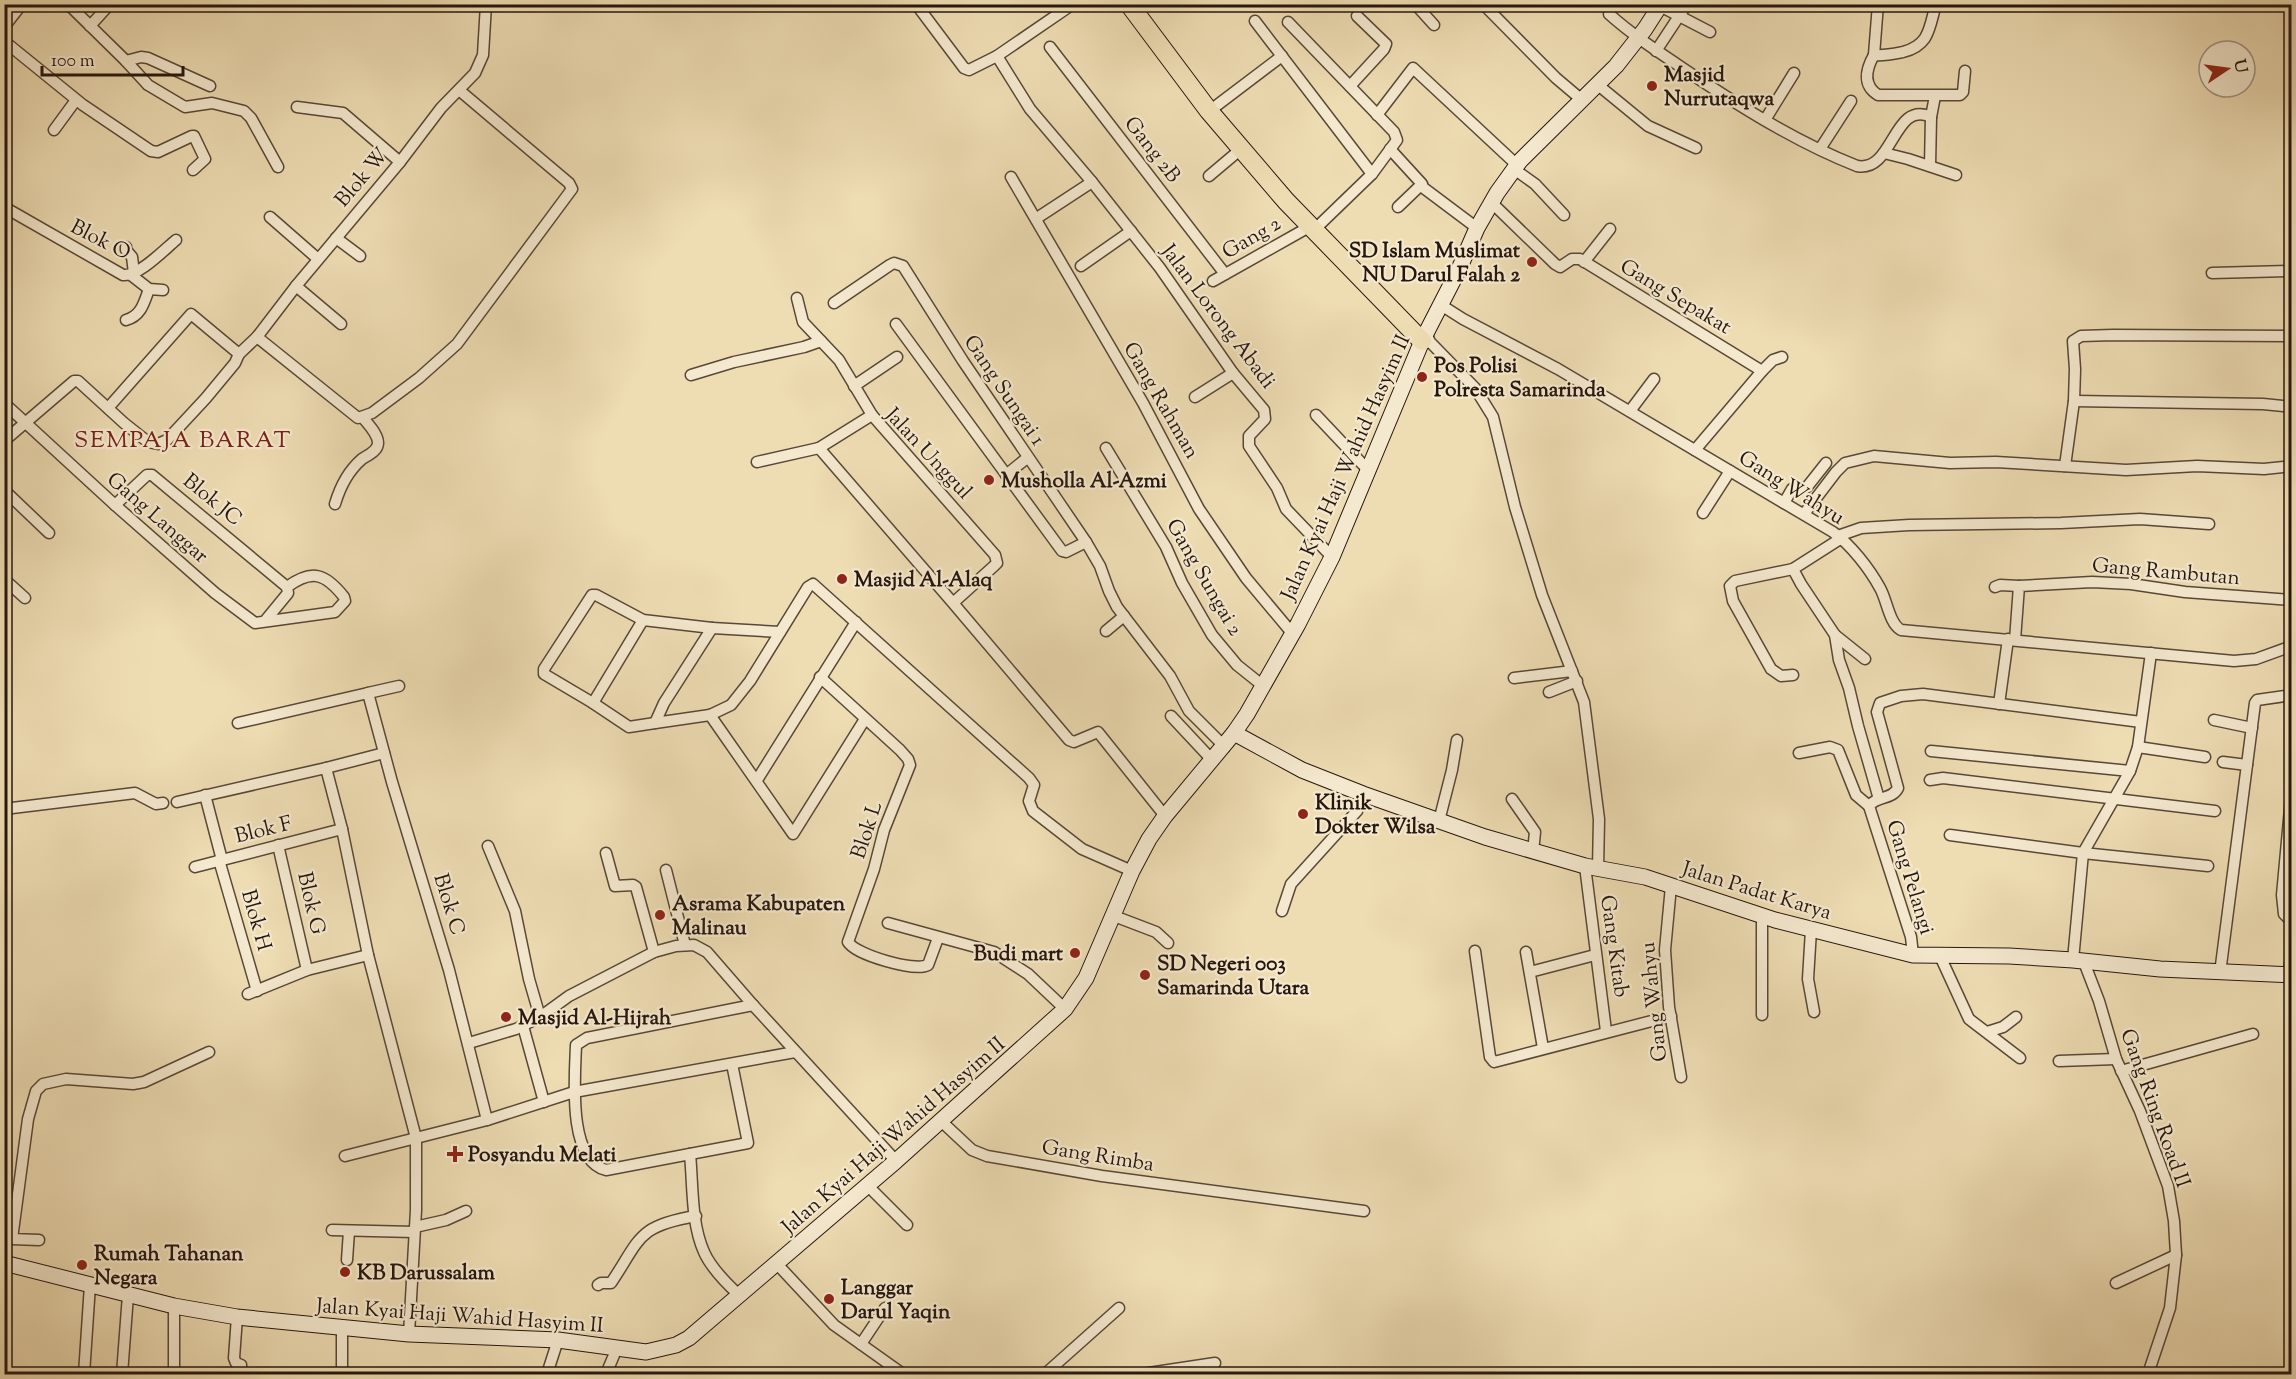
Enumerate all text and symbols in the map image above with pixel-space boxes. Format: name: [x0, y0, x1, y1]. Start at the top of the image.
scale bar: [42, 39, 183, 77]
north arrow: [2197, 39, 2257, 99]
text: 100 m: [51, 49, 95, 75]
text: U: [2227, 57, 2252, 76]
place label: Masjid Nurrutaqwa: [1664, 61, 1774, 115]
marker: Masjid Nurrutaqwa: [1645, 79, 1659, 93]
street label: Gang 2B: [1116, 111, 1187, 190]
street label: Blok W: [329, 142, 396, 215]
street label: Gang 2: [1217, 210, 1287, 268]
street label: Blok O: [65, 213, 135, 269]
place label: SD Islam Muslimat NU Darul Falah 2: [1349, 237, 1521, 291]
street label: Jalan Lorong Abadi: [1152, 238, 1282, 396]
street label: Gang Sepakat: [1614, 253, 1736, 343]
marker: SD Islam Muslimat NU Darul Falah 2: [1525, 255, 1539, 269]
street label: Gang Sungai 1: [955, 330, 1052, 453]
street label: Jalan Kyai Haji Wahid Hasyim II: [1274, 330, 1419, 606]
street label: Gang Rahman: [1115, 337, 1206, 465]
place label: Pos Polisi Polresta Samarinda: [1434, 352, 1606, 406]
marker: Pos Polisi Polresta Samarinda: [1415, 370, 1429, 384]
street label: Jalan Unggul: [876, 401, 978, 507]
district label: SEMPAJA BARAT: [74, 424, 292, 458]
street label: Gang Wahyu: [1732, 444, 1850, 533]
street label: Gang Langgar: [99, 466, 214, 571]
street label: Blok JC: [175, 467, 248, 534]
place label: Musholla Al-Azmi: [1001, 467, 1167, 497]
marker: Musholla Al-Azmi: [982, 473, 996, 487]
street label: Gang Sungai 2: [1158, 514, 1249, 642]
street label: Gang Rambutan: [2091, 552, 2241, 594]
place label: Masjid Al-Alaq: [854, 566, 992, 596]
marker: Masjid Al-Alaq: [835, 572, 849, 586]
place label: Klinik Dokter Wilsa: [1315, 789, 1436, 843]
street label: Blok L: [845, 798, 891, 863]
marker: Klinik Dokter Wilsa: [1296, 807, 1310, 821]
street label: Blok F: [232, 809, 295, 852]
street label: Gang Pelangi: [1877, 817, 1941, 939]
street label: Jalan Padat Karya: [1677, 855, 1835, 929]
street label: Blok G: [288, 869, 332, 938]
street label: Blok C: [425, 870, 472, 939]
street label: Blok H: [232, 886, 278, 955]
place label: Asrama Kabupaten Malinau: [672, 890, 846, 944]
street label: Gang Kitab: [1591, 893, 1635, 999]
marker: Asrama Kabupaten Malinau: [653, 908, 667, 922]
place label: Budi mart: [974, 940, 1064, 970]
street label: Gang Wahyu: [1634, 940, 1676, 1063]
marker: Budi mart: [1068, 946, 1082, 960]
place label: SD Negeri 003 Samarinda Utara: [1157, 950, 1310, 1004]
marker: SD Negeri 003 Samarinda Utara: [1138, 968, 1152, 982]
place label: Masjid Al-Hijrah: [518, 1004, 672, 1034]
marker: Masjid Al-Hijrah: [499, 1010, 513, 1024]
street label: Gang Ring Road II: [2111, 1025, 2197, 1192]
street label: Jalan Kyai Haji Wahid Hasyim II: [775, 1031, 1013, 1243]
street label: Gang Rimba: [1039, 1133, 1156, 1181]
place label: Posyandu Melati: [468, 1141, 616, 1171]
marker: Posyandu Melati: [446, 1145, 464, 1163]
place label: Rumah Tahanan Negara: [94, 1240, 244, 1294]
marker: Rumah Tahanan Negara: [75, 1258, 89, 1272]
place label: KB Darussalam: [357, 1259, 496, 1289]
marker: KB Darussalam: [338, 1265, 352, 1279]
place label: Langgar Darul Yaqin: [841, 1274, 951, 1328]
street label: Jalan Kyai Haji Wahid Hasyim II: [314, 1292, 605, 1342]
marker: Langgar Darul Yaqin: [822, 1292, 836, 1306]

